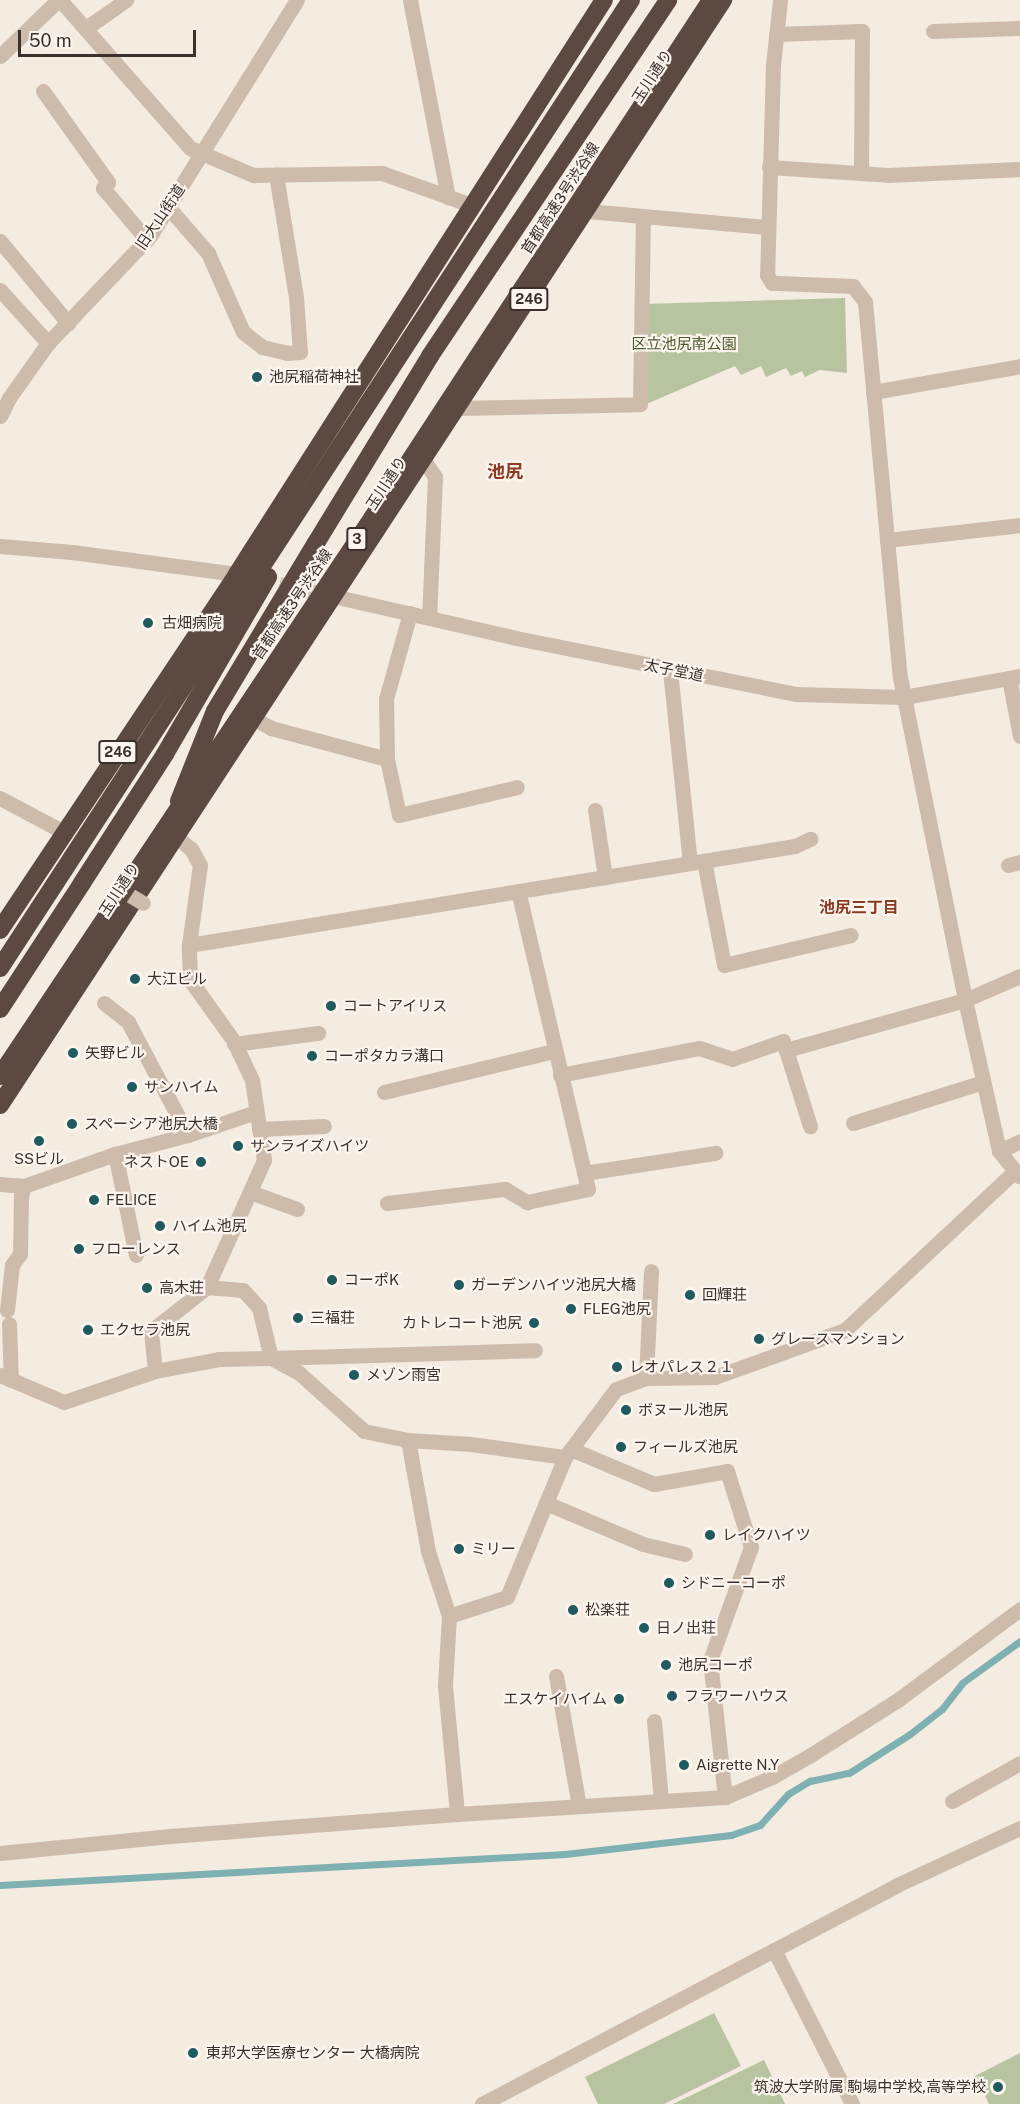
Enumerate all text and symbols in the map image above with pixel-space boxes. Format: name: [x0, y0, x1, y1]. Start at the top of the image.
scale bar: [21, 18, 200, 56]
text: 50 m: [29, 30, 72, 51]
street label: 玉川通り: [628, 46, 676, 106]
street label: 首都高速3号渋谷線: [517, 139, 603, 257]
street label: 旧大山街道: [132, 181, 188, 253]
road number: 246: [508, 288, 550, 310]
park label: 区立池尻南公園: [632, 335, 736, 353]
place label: 池尻稲荷神社: [269, 368, 359, 386]
marker: 池尻稲荷神社: [250, 370, 264, 384]
street label: 玉川通り: [362, 453, 410, 513]
district label: 池尻: [487, 461, 523, 483]
road number: 3: [345, 528, 369, 550]
street label: 首都高速3号渋谷線: [248, 545, 336, 663]
marker: 古畑病院: [139, 614, 157, 632]
place label: 古畑病院: [162, 614, 222, 632]
street label: 太子堂道: [643, 655, 705, 685]
road number: 246: [97, 741, 139, 763]
street label: 玉川通り: [95, 859, 143, 919]
district label: 池尻三丁目: [819, 898, 899, 918]
place label: 大江ビル: [147, 970, 207, 988]
marker: 大江ビル: [128, 972, 142, 986]
place label: コートアイリス: [343, 997, 448, 1015]
marker: コートアイリス: [324, 999, 338, 1013]
place label: 矢野ビル: [85, 1044, 145, 1062]
marker: 矢野ビル: [66, 1046, 80, 1060]
place label: コーポタカラ溝口: [324, 1047, 444, 1065]
marker: コーポタカラ溝口: [305, 1049, 319, 1063]
place label: サンハイム: [144, 1078, 219, 1096]
marker: サンハイム: [125, 1080, 139, 1094]
place label: スペーシア池尻大橋: [84, 1115, 219, 1133]
marker: スペーシア池尻大橋: [65, 1117, 79, 1131]
marker: SSビル: [32, 1134, 46, 1148]
place label: サンライズハイツ: [250, 1137, 370, 1155]
marker: サンライズハイツ: [231, 1139, 245, 1153]
place label: SSビル: [14, 1150, 64, 1168]
place label: ネストOE: [124, 1153, 189, 1171]
marker: ネストOE: [194, 1155, 208, 1169]
place label: FELICE: [106, 1191, 157, 1209]
marker: FELICE: [87, 1193, 101, 1207]
place label: ハイム池尻: [172, 1217, 247, 1235]
marker: ハイム池尻: [153, 1219, 167, 1233]
place label: フローレンス: [91, 1240, 181, 1258]
marker: フローレンス: [72, 1242, 86, 1256]
place label: コーポK: [344, 1271, 399, 1289]
marker: コーポK: [325, 1273, 339, 1287]
place label: ガーデンハイツ池尻大橋: [471, 1276, 636, 1294]
marker: ガーデンハイツ池尻大橋: [452, 1278, 466, 1292]
place label: 高木荘: [159, 1279, 204, 1297]
marker: 高木荘: [140, 1281, 154, 1295]
place label: 回輝荘: [702, 1286, 747, 1304]
marker: 回輝荘: [683, 1288, 697, 1302]
place label: FLEG池尻: [583, 1300, 651, 1318]
marker: FLEG池尻: [564, 1302, 578, 1316]
place label: 三福荘: [310, 1309, 355, 1327]
marker: 三福荘: [291, 1311, 305, 1325]
place label: カトレコート池尻: [402, 1314, 522, 1332]
marker: カトレコート池尻: [527, 1316, 541, 1330]
place label: エクセラ池尻: [100, 1321, 190, 1339]
marker: エクセラ池尻: [81, 1323, 95, 1337]
place label: グレースマンション: [771, 1330, 906, 1348]
marker: グレースマンション: [752, 1332, 766, 1346]
place label: レオパレス２１: [629, 1358, 734, 1376]
marker: レオパレス２１: [610, 1360, 624, 1374]
place label: メゾン雨宮: [366, 1366, 441, 1384]
marker: メゾン雨宮: [347, 1368, 361, 1382]
place label: ボヌール池尻: [638, 1401, 728, 1419]
marker: ボヌール池尻: [619, 1403, 633, 1417]
place label: フィールズ池尻: [633, 1438, 738, 1456]
marker: フィールズ池尻: [614, 1440, 628, 1454]
place label: レイクハイツ: [722, 1526, 812, 1544]
marker: レイクハイツ: [703, 1528, 717, 1542]
place label: ミリー: [471, 1540, 516, 1558]
marker: ミリー: [452, 1542, 466, 1556]
place label: シドニーコーポ: [681, 1574, 786, 1592]
marker: シドニーコーポ: [662, 1576, 676, 1590]
place label: 松楽荘: [585, 1601, 630, 1619]
marker: 松楽荘: [566, 1603, 580, 1617]
place label: 日ノ出荘: [656, 1619, 716, 1637]
marker: 日ノ出荘: [637, 1621, 651, 1635]
place label: 池尻コーポ: [678, 1656, 753, 1674]
marker: 池尻コーポ: [659, 1658, 673, 1672]
place label: フラワーハウス: [684, 1687, 789, 1705]
marker: フラワーハウス: [665, 1689, 679, 1703]
place label: エスケイハイム: [502, 1690, 607, 1708]
marker: エスケイハイム: [612, 1692, 626, 1706]
place label: Aigrette N.Y: [696, 1756, 779, 1774]
marker: Aigrette N.Y: [677, 1758, 691, 1772]
marker: 東邦大学医療センター 大橋病院: [184, 2044, 202, 2062]
place label: 東邦大学医療センター 大橋病院: [206, 2044, 420, 2062]
place label: 筑波大学附属 駒場中学校,高等学校: [754, 2078, 986, 2096]
marker: 筑波大学附属 駒場中学校,高等学校: [991, 2080, 1005, 2094]

